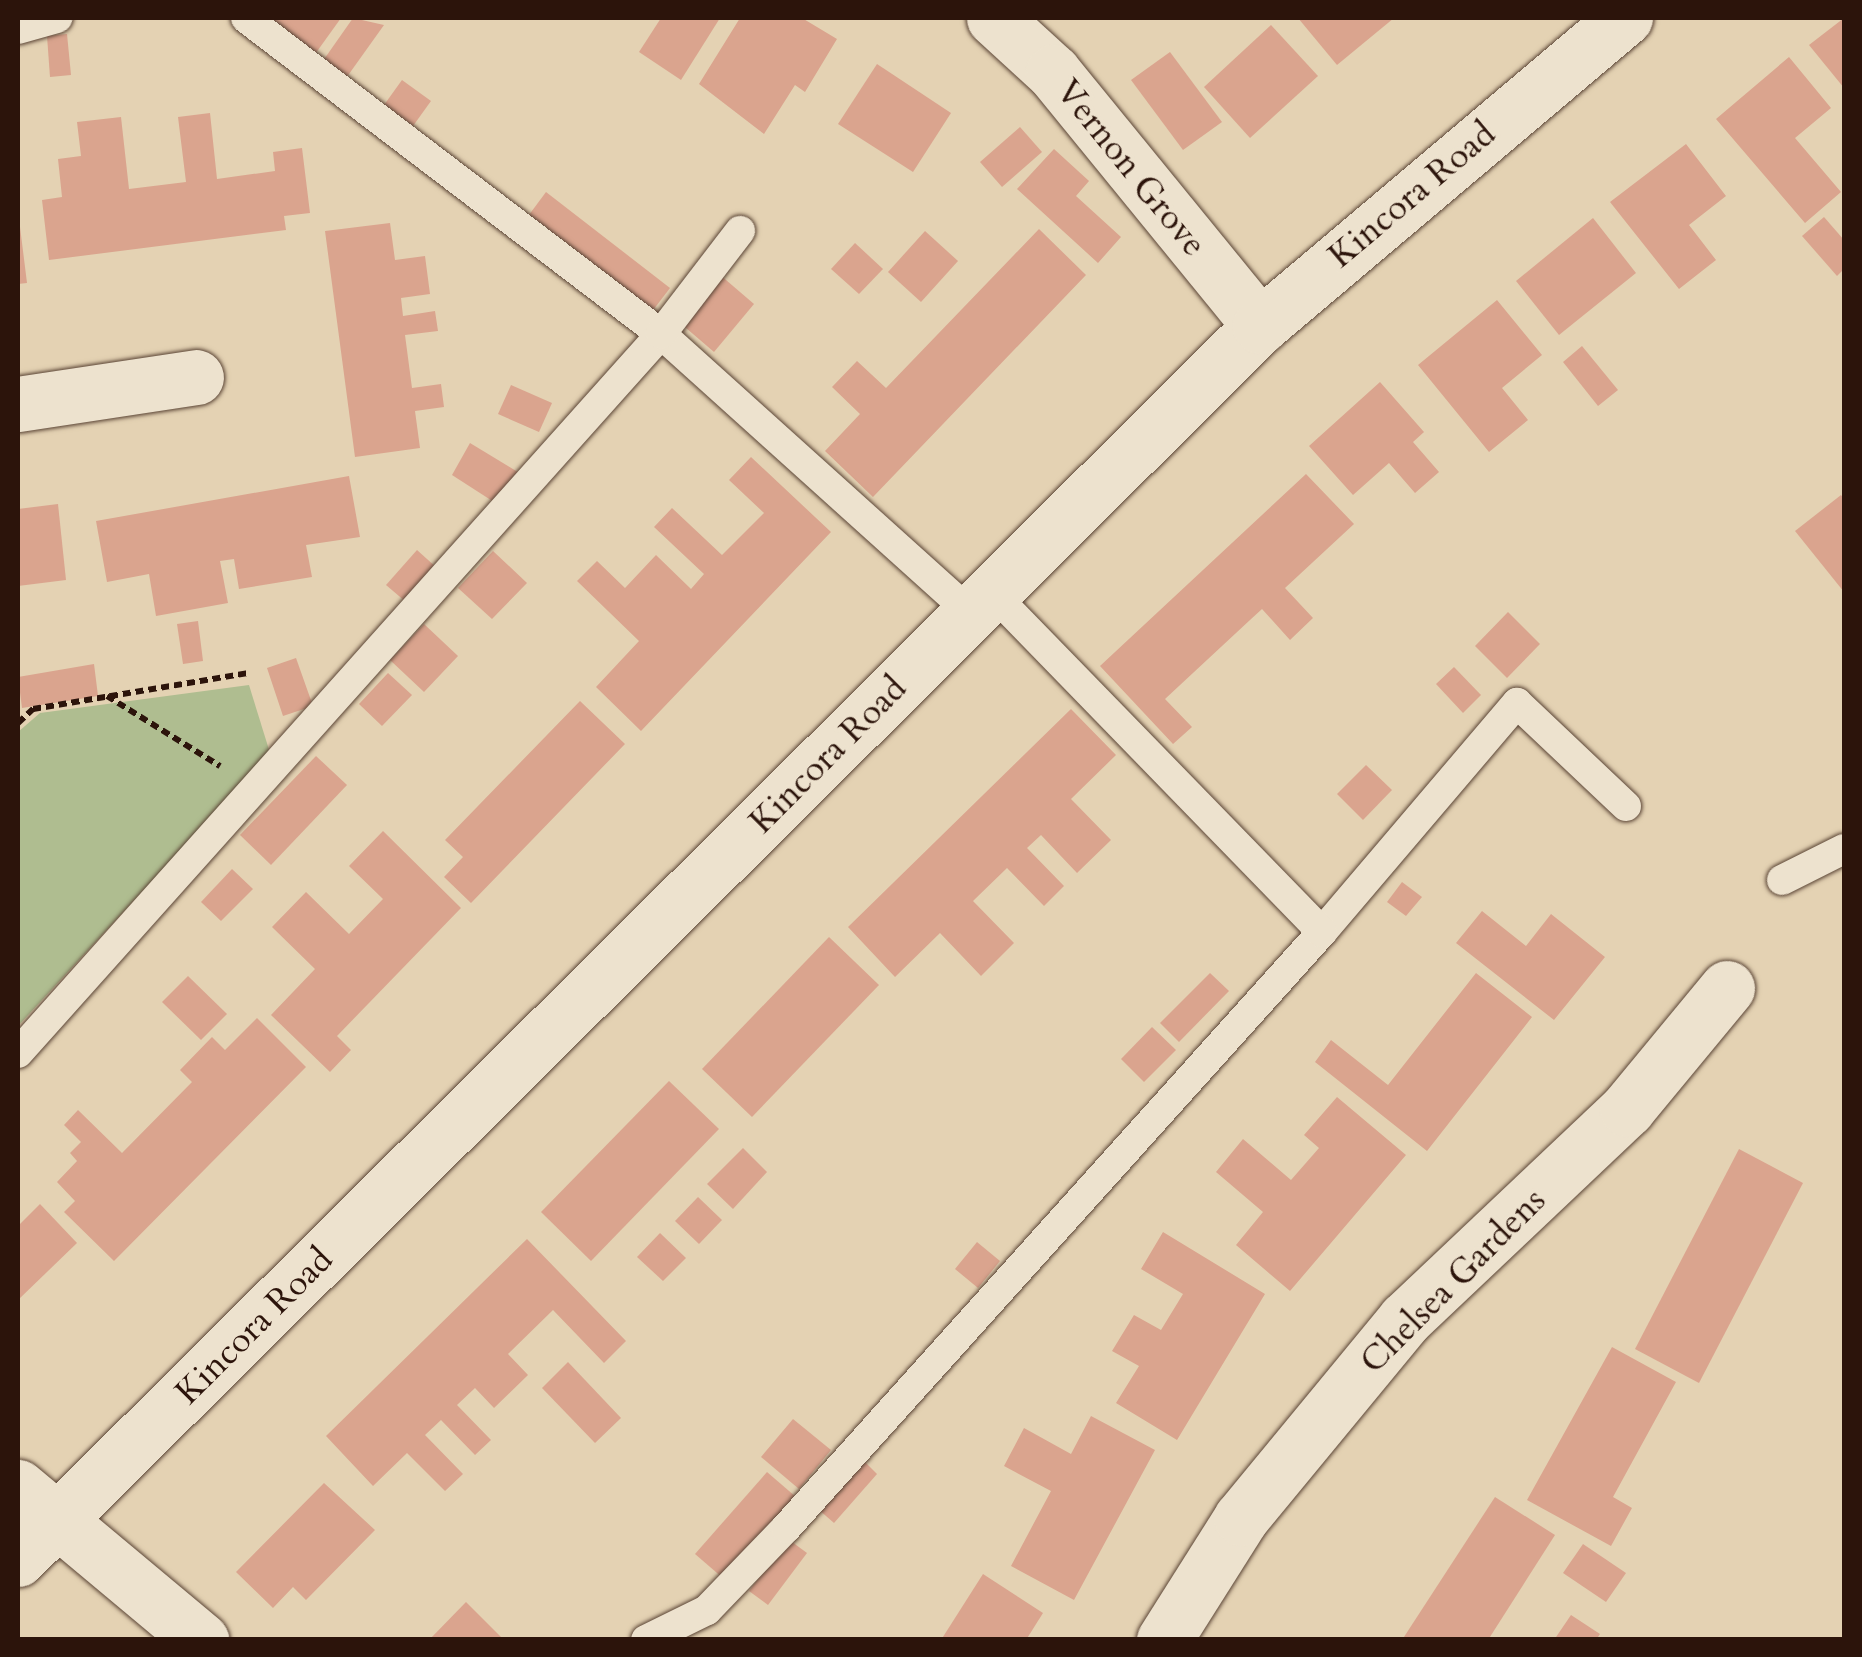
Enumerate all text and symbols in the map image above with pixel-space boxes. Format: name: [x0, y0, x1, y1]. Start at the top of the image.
street label: Vernon Grove: [1047, 71, 1215, 265]
street label: Kincora Road: [1320, 113, 1504, 277]
street label: Kincora Road: [741, 668, 915, 842]
street label: Chelsea Gardens: [1352, 1180, 1554, 1382]
street label: Kincora Road: [167, 1239, 341, 1413]

